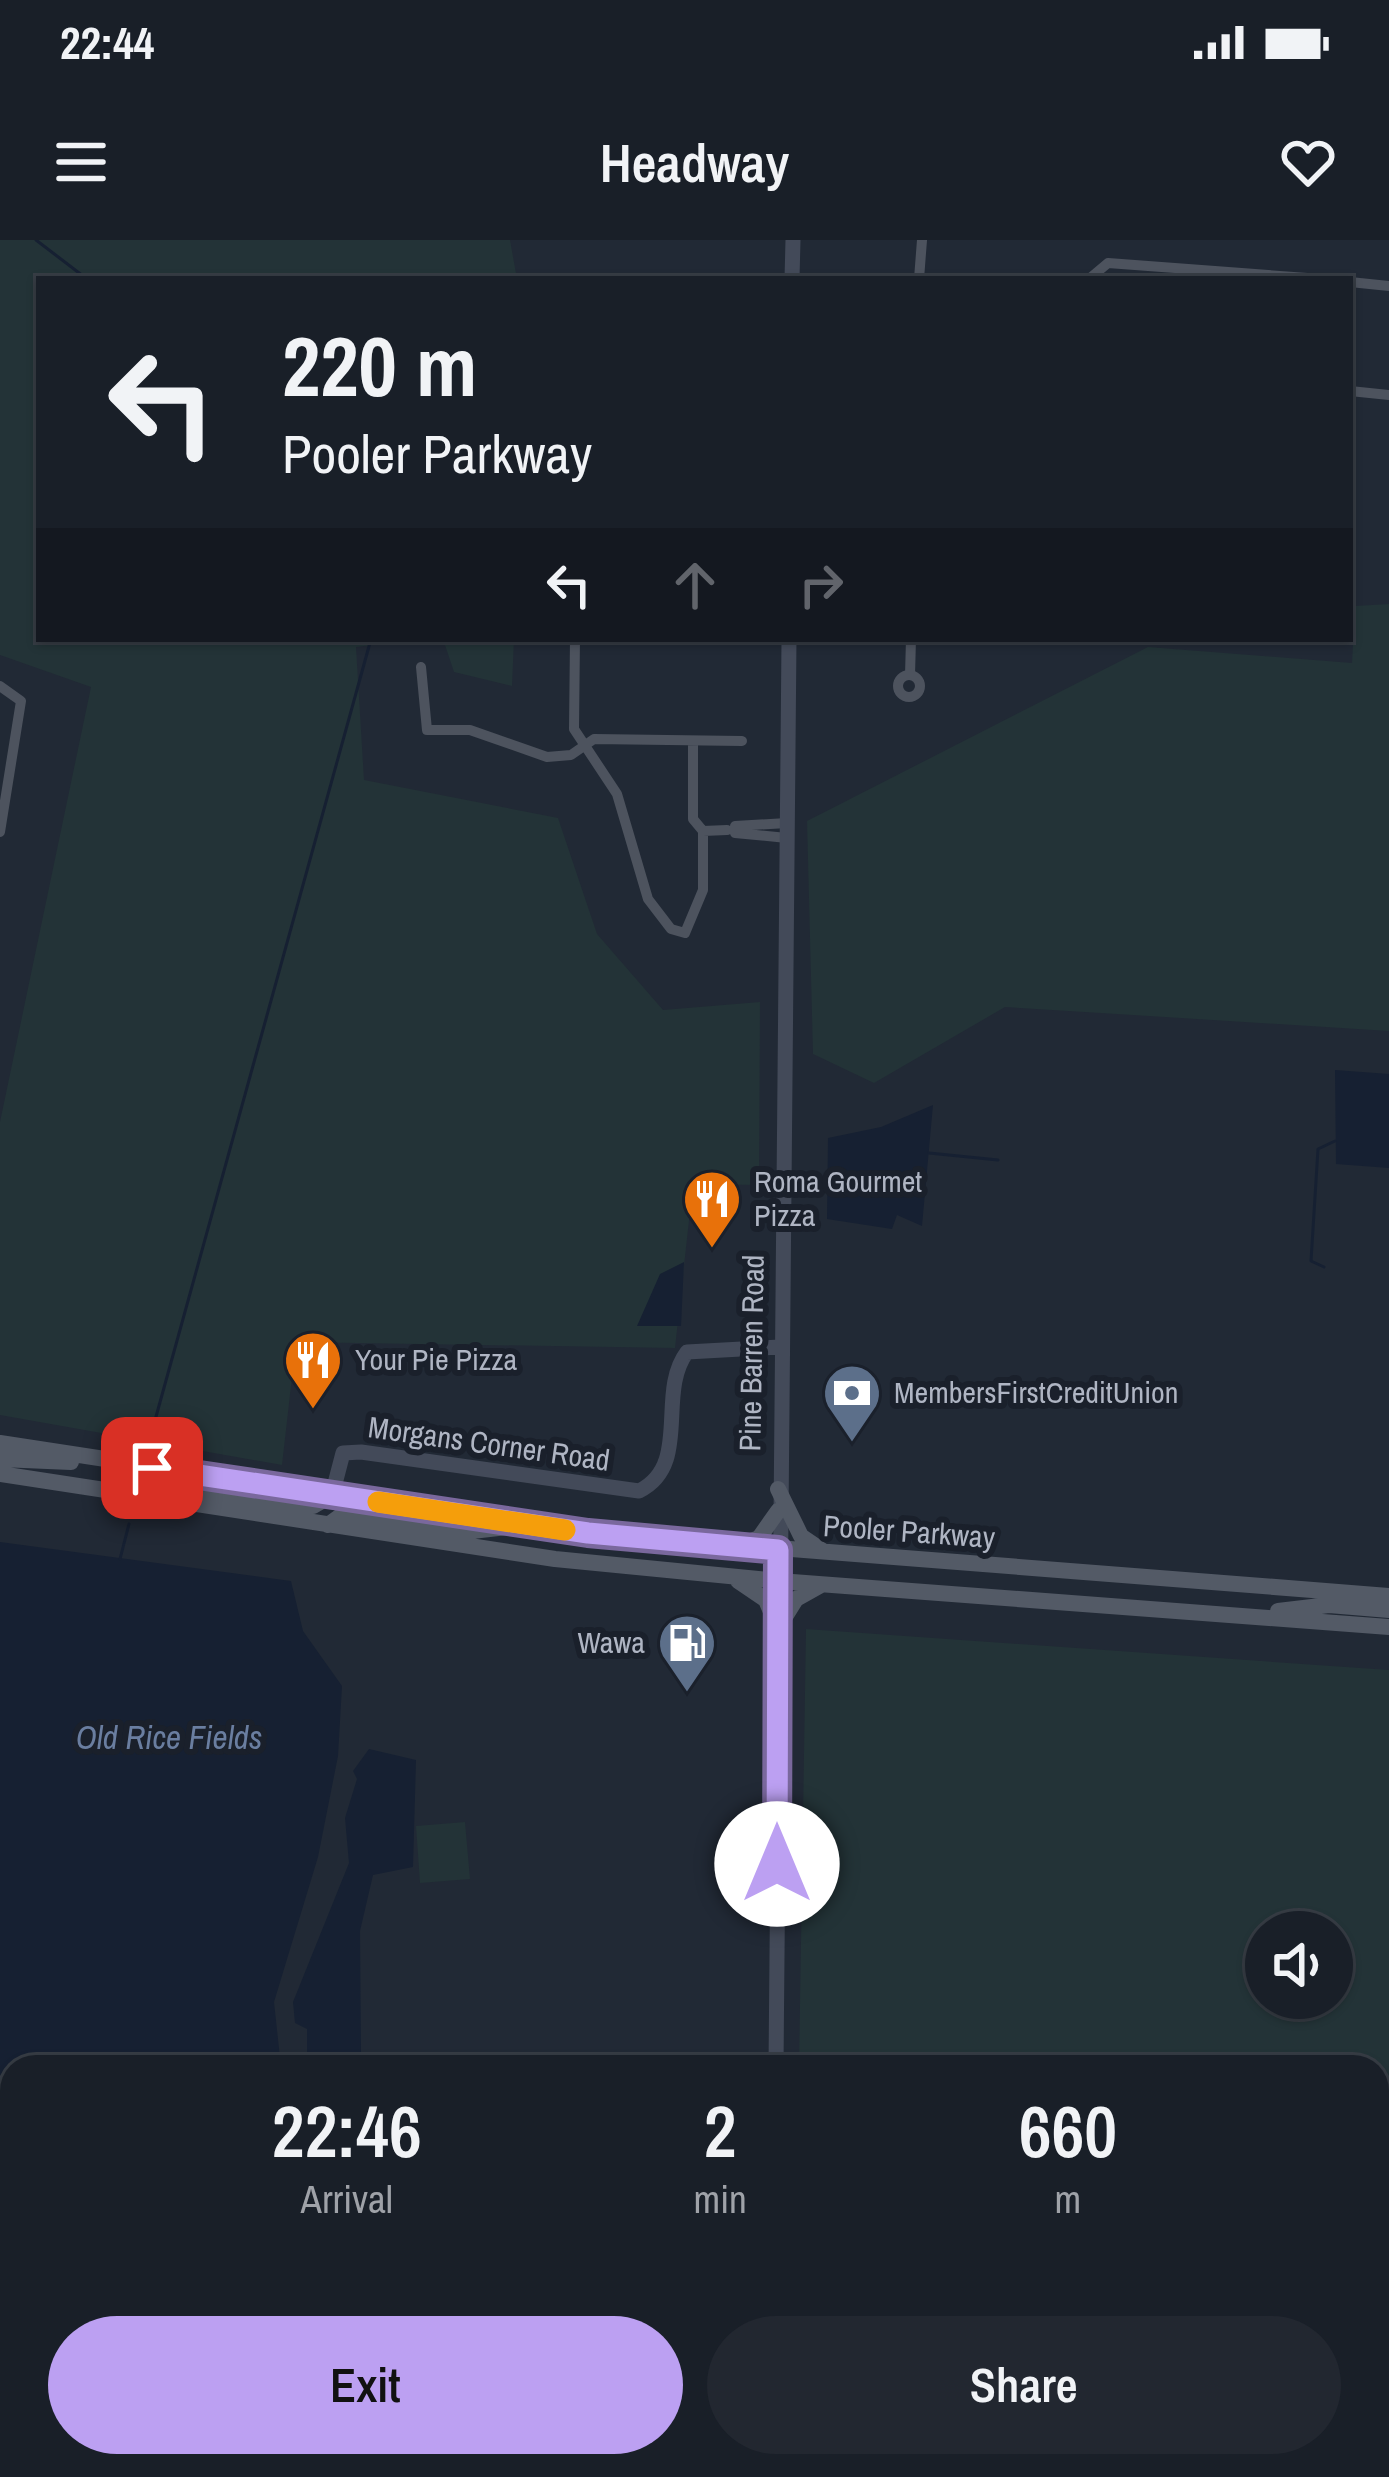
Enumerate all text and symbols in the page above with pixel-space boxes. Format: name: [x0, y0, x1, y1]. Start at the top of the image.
text: 22:44: [60, 12, 154, 73]
text: Headway: [600, 126, 789, 199]
icon: menu: [48, 129, 114, 195]
icon: heart: [1275, 129, 1341, 195]
text: 220 m: [282, 309, 477, 422]
icon: left: [84, 324, 240, 480]
text: Pooler Parkway: [282, 417, 592, 490]
icon: left: [536, 552, 602, 618]
icon: ahead: [662, 552, 728, 618]
icon: right: [788, 552, 854, 618]
place label: Roma Gourmet Pizza: [754, 1161, 922, 1235]
restaurant icon: Roma Gourmet Pizza: [681, 1168, 743, 1250]
street label: Pine Barren Road: [729, 1254, 773, 1452]
restaurant icon: Your Pie Pizza: [282, 1329, 344, 1411]
place label: Your Pie Pizza: [355, 1339, 517, 1379]
bank icon: MembersFirstCreditUnion: [821, 1362, 883, 1444]
place label: MembersFirstCreditUnion: [894, 1372, 1178, 1412]
street label: Morgans Corner Road: [366, 1406, 612, 1480]
pin: [101, 1417, 203, 1519]
icon: arrive: [119, 1435, 185, 1501]
street label: Pooler Parkway: [822, 1505, 997, 1557]
fuel station icon: Wawa: [656, 1612, 718, 1694]
place label: Wawa: [578, 1622, 645, 1662]
water label: Old Rice Fields: [76, 1715, 262, 1759]
position arrow: [714, 1801, 840, 1927]
map controls: [1245, 1911, 1353, 2019]
button: sound: [1245, 1911, 1353, 2019]
text: 22:46: [272, 2082, 422, 2179]
text: 2: [704, 2082, 737, 2179]
text: 660: [1019, 2082, 1117, 2179]
text: Arrival: [301, 2173, 393, 2225]
text: min: [694, 2173, 747, 2225]
text: m: [1055, 2173, 1081, 2225]
button: Exit: [48, 2316, 683, 2454]
button: Share: [707, 2316, 1341, 2454]

